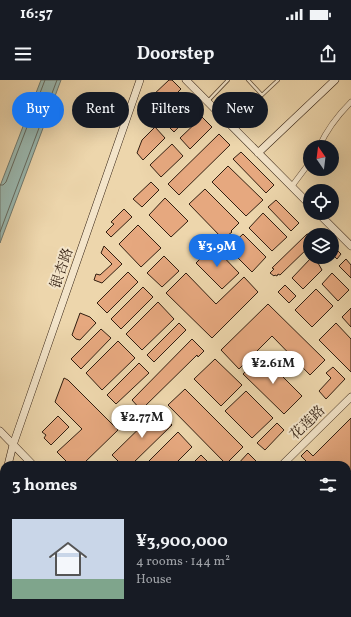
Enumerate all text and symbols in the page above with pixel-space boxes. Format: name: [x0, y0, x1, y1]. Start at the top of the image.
text: 16:57: [20, 4, 53, 25]
text: Doorstep: [137, 42, 214, 67]
icon: menu: [12, 43, 34, 65]
icon: share: [317, 43, 339, 65]
chip: Buy: [12, 92, 64, 128]
chip: Rent: [72, 92, 129, 128]
chip: Filters: [137, 92, 204, 128]
chip: New: [212, 92, 268, 128]
north arrow: [303, 140, 339, 176]
map controls: [303, 140, 339, 264]
button: locate: [303, 184, 339, 220]
button: layers: [303, 228, 339, 264]
pin: ¥3.9M: [189, 234, 245, 268]
text: ¥3.9M: [198, 238, 236, 256]
street label: 银杏路: [47, 246, 78, 291]
pin: ¥2.61M: [240, 351, 306, 385]
text: ¥2.61M: [251, 355, 295, 373]
street label: 花莲路: [286, 402, 330, 445]
pin: ¥2.77M: [109, 405, 175, 439]
text: ¥2.77M: [120, 409, 164, 427]
text: 3 homes: [12, 474, 77, 497]
icon: filters: [317, 474, 339, 496]
text: ¥3,900,000: [136, 530, 228, 553]
icon: home: [44, 535, 92, 583]
text: 4 rooms · 144 m²: [136, 553, 230, 571]
text: House: [136, 571, 172, 589]

